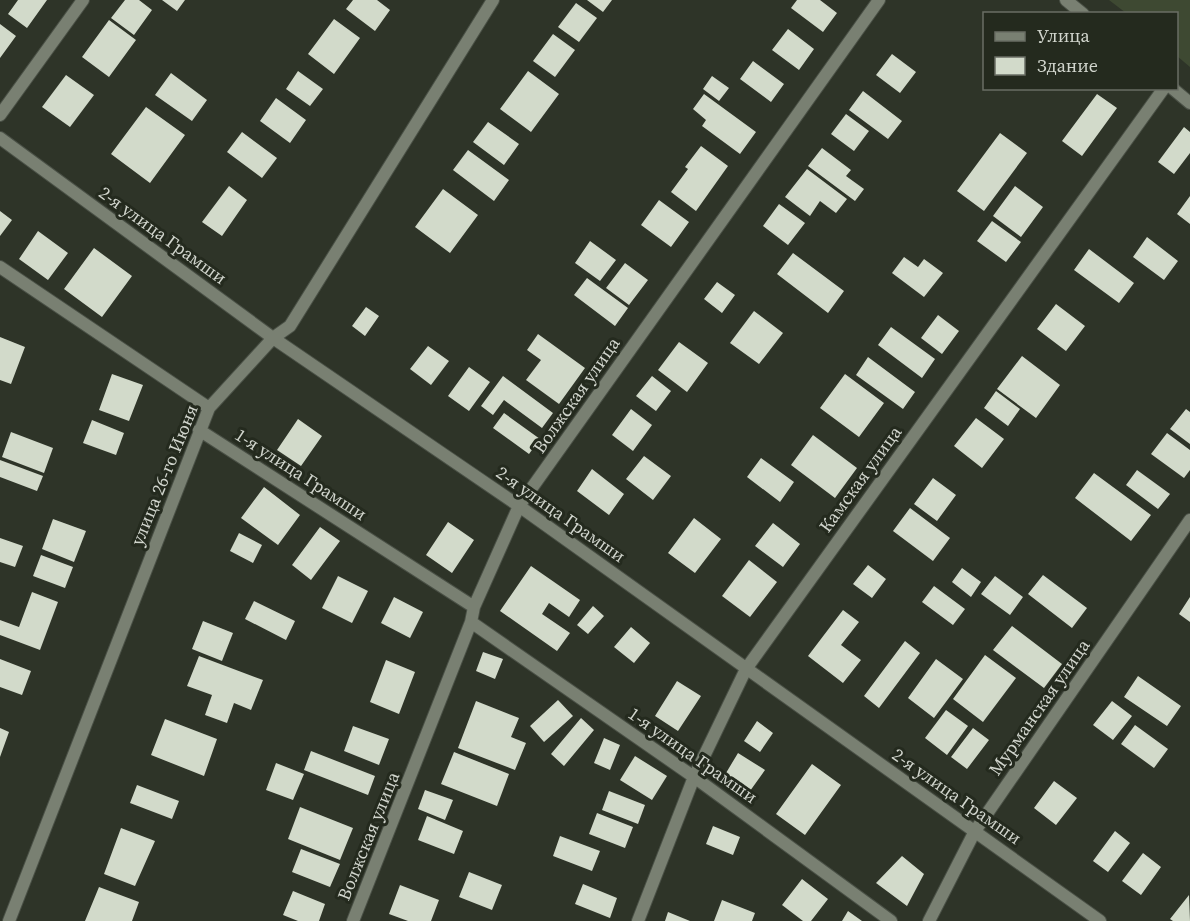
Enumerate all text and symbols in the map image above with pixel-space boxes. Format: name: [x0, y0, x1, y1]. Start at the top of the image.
legend: [983, 12, 1178, 90]
text: Улица: [1037, 23, 1090, 48]
text: Здание: [1037, 53, 1098, 78]
street label: 2-я улица Грамши: [94, 180, 232, 290]
street label: Волжская улица: [527, 331, 626, 458]
street label: улица 26-го Июня: [124, 401, 204, 549]
street label: Камская улица: [813, 420, 908, 537]
street label: 1-я улица Грамши: [230, 422, 372, 526]
street label: 2-я улица Грамши: [491, 460, 631, 568]
street label: Мурманская улица: [983, 633, 1096, 780]
street label: 1-я улица Грамши: [623, 701, 763, 809]
street label: 2-я улица Грамши: [887, 742, 1027, 850]
street label: Волжская улица: [331, 767, 405, 904]

